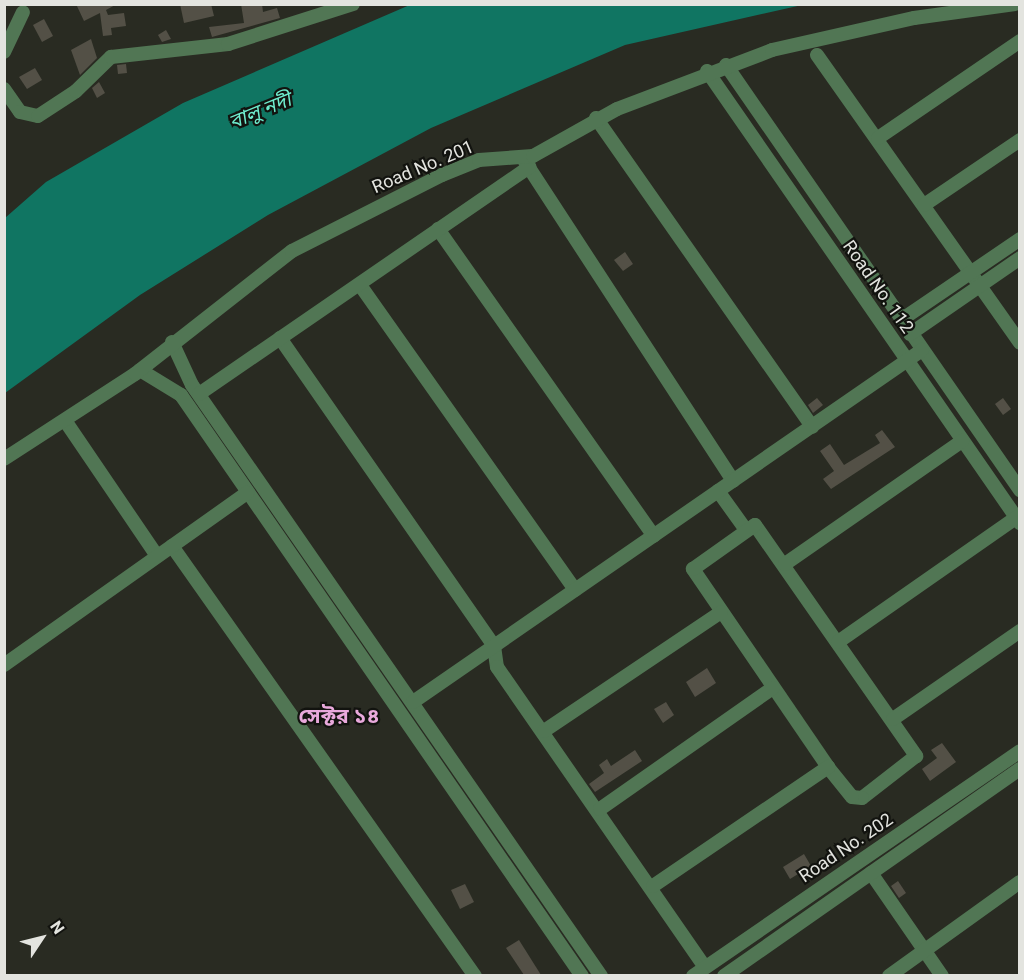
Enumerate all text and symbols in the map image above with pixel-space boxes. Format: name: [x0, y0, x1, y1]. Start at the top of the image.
water label: বালু নদী: [225, 88, 295, 134]
street label: Road No. 201: [369, 136, 477, 198]
street label: Road No. 112: [838, 236, 918, 338]
district label: সেক্টর ১৪: [299, 703, 379, 729]
street label: Road No. 202: [795, 809, 897, 887]
north arrow: [12, 908, 72, 968]
text: N: [46, 917, 68, 937]

